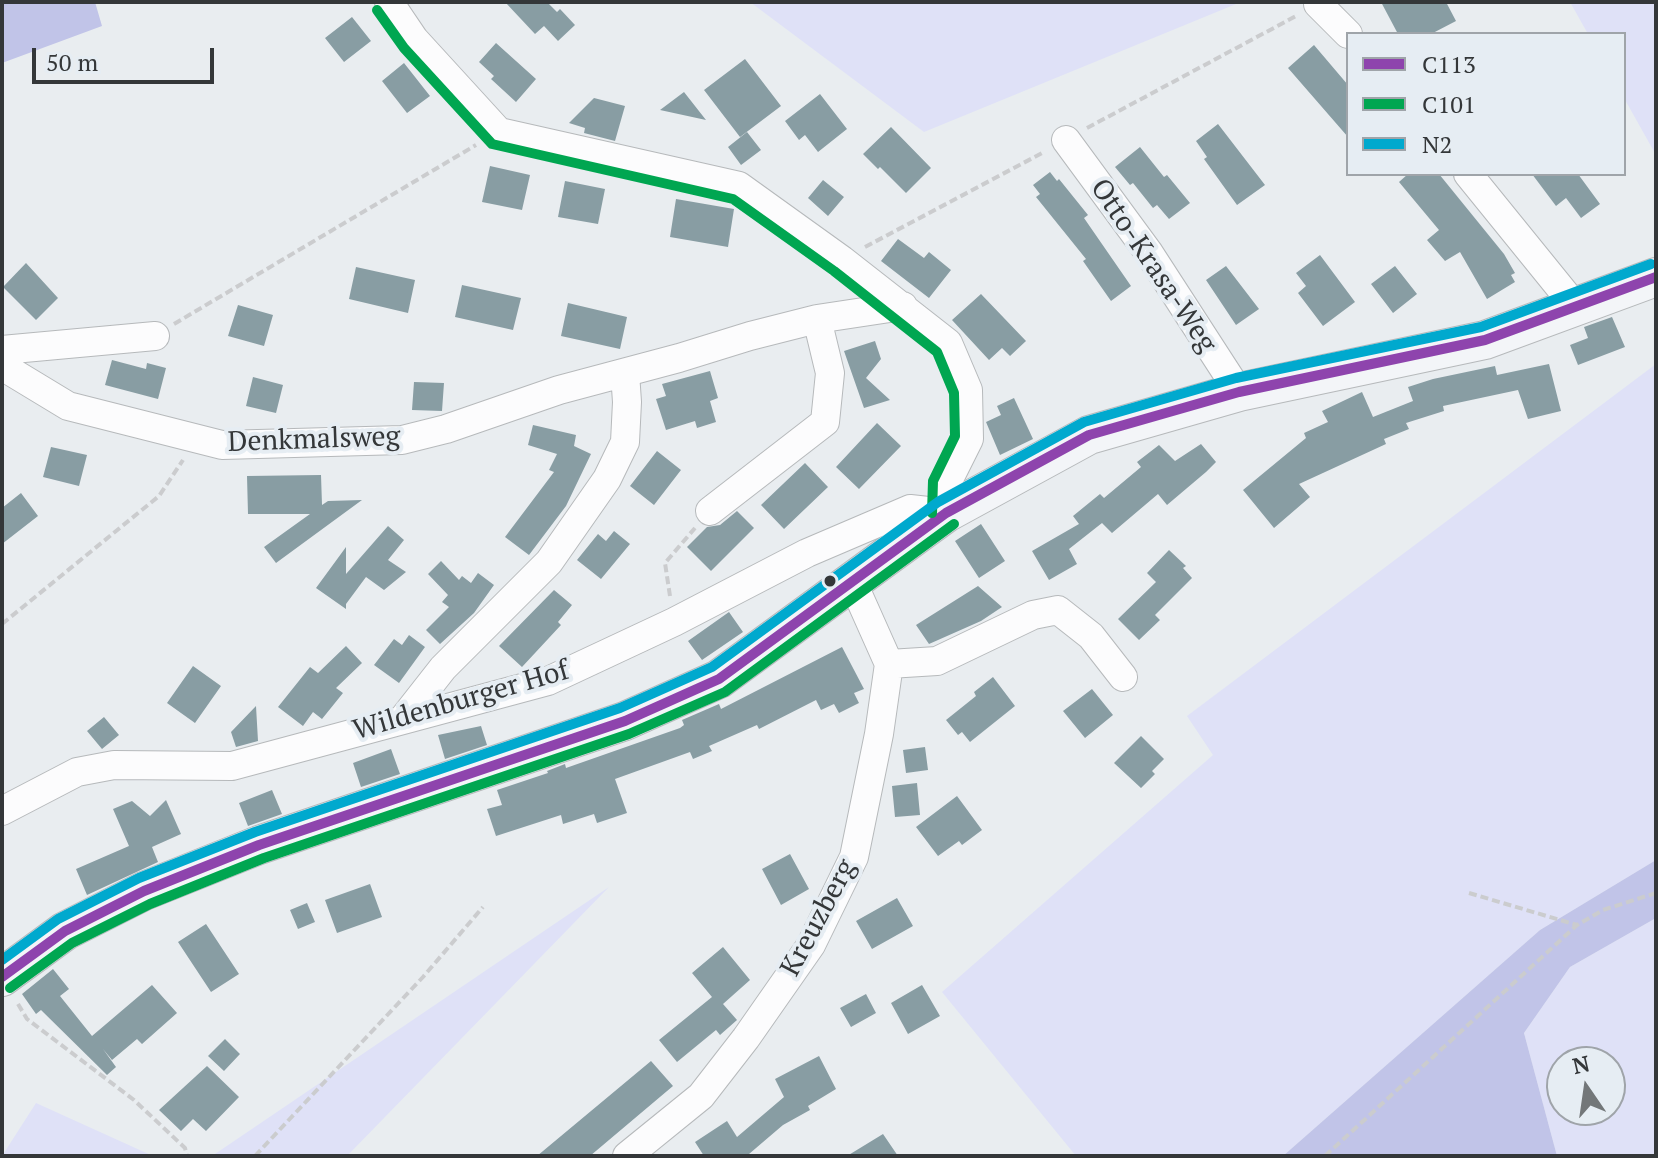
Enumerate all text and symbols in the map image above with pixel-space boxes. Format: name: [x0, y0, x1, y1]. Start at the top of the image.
scale bar: [36, 32, 218, 82]
legend: [1346, 32, 1626, 176]
text: 50 m: [46, 46, 98, 78]
text: C113: [1422, 48, 1476, 80]
text: C101: [1422, 88, 1476, 120]
text: N2: [1422, 128, 1452, 160]
street label: Otto-Krasa-Weg: [1083, 173, 1223, 359]
street label: Denkmalsweg: [227, 420, 401, 460]
unlabelled marker: [822, 573, 838, 589]
street label: Wildenburger Hof: [349, 654, 573, 748]
street label: Kreuzberg: [774, 854, 864, 982]
north arrow: [1546, 1046, 1626, 1126]
text: N: [1570, 1048, 1592, 1080]

